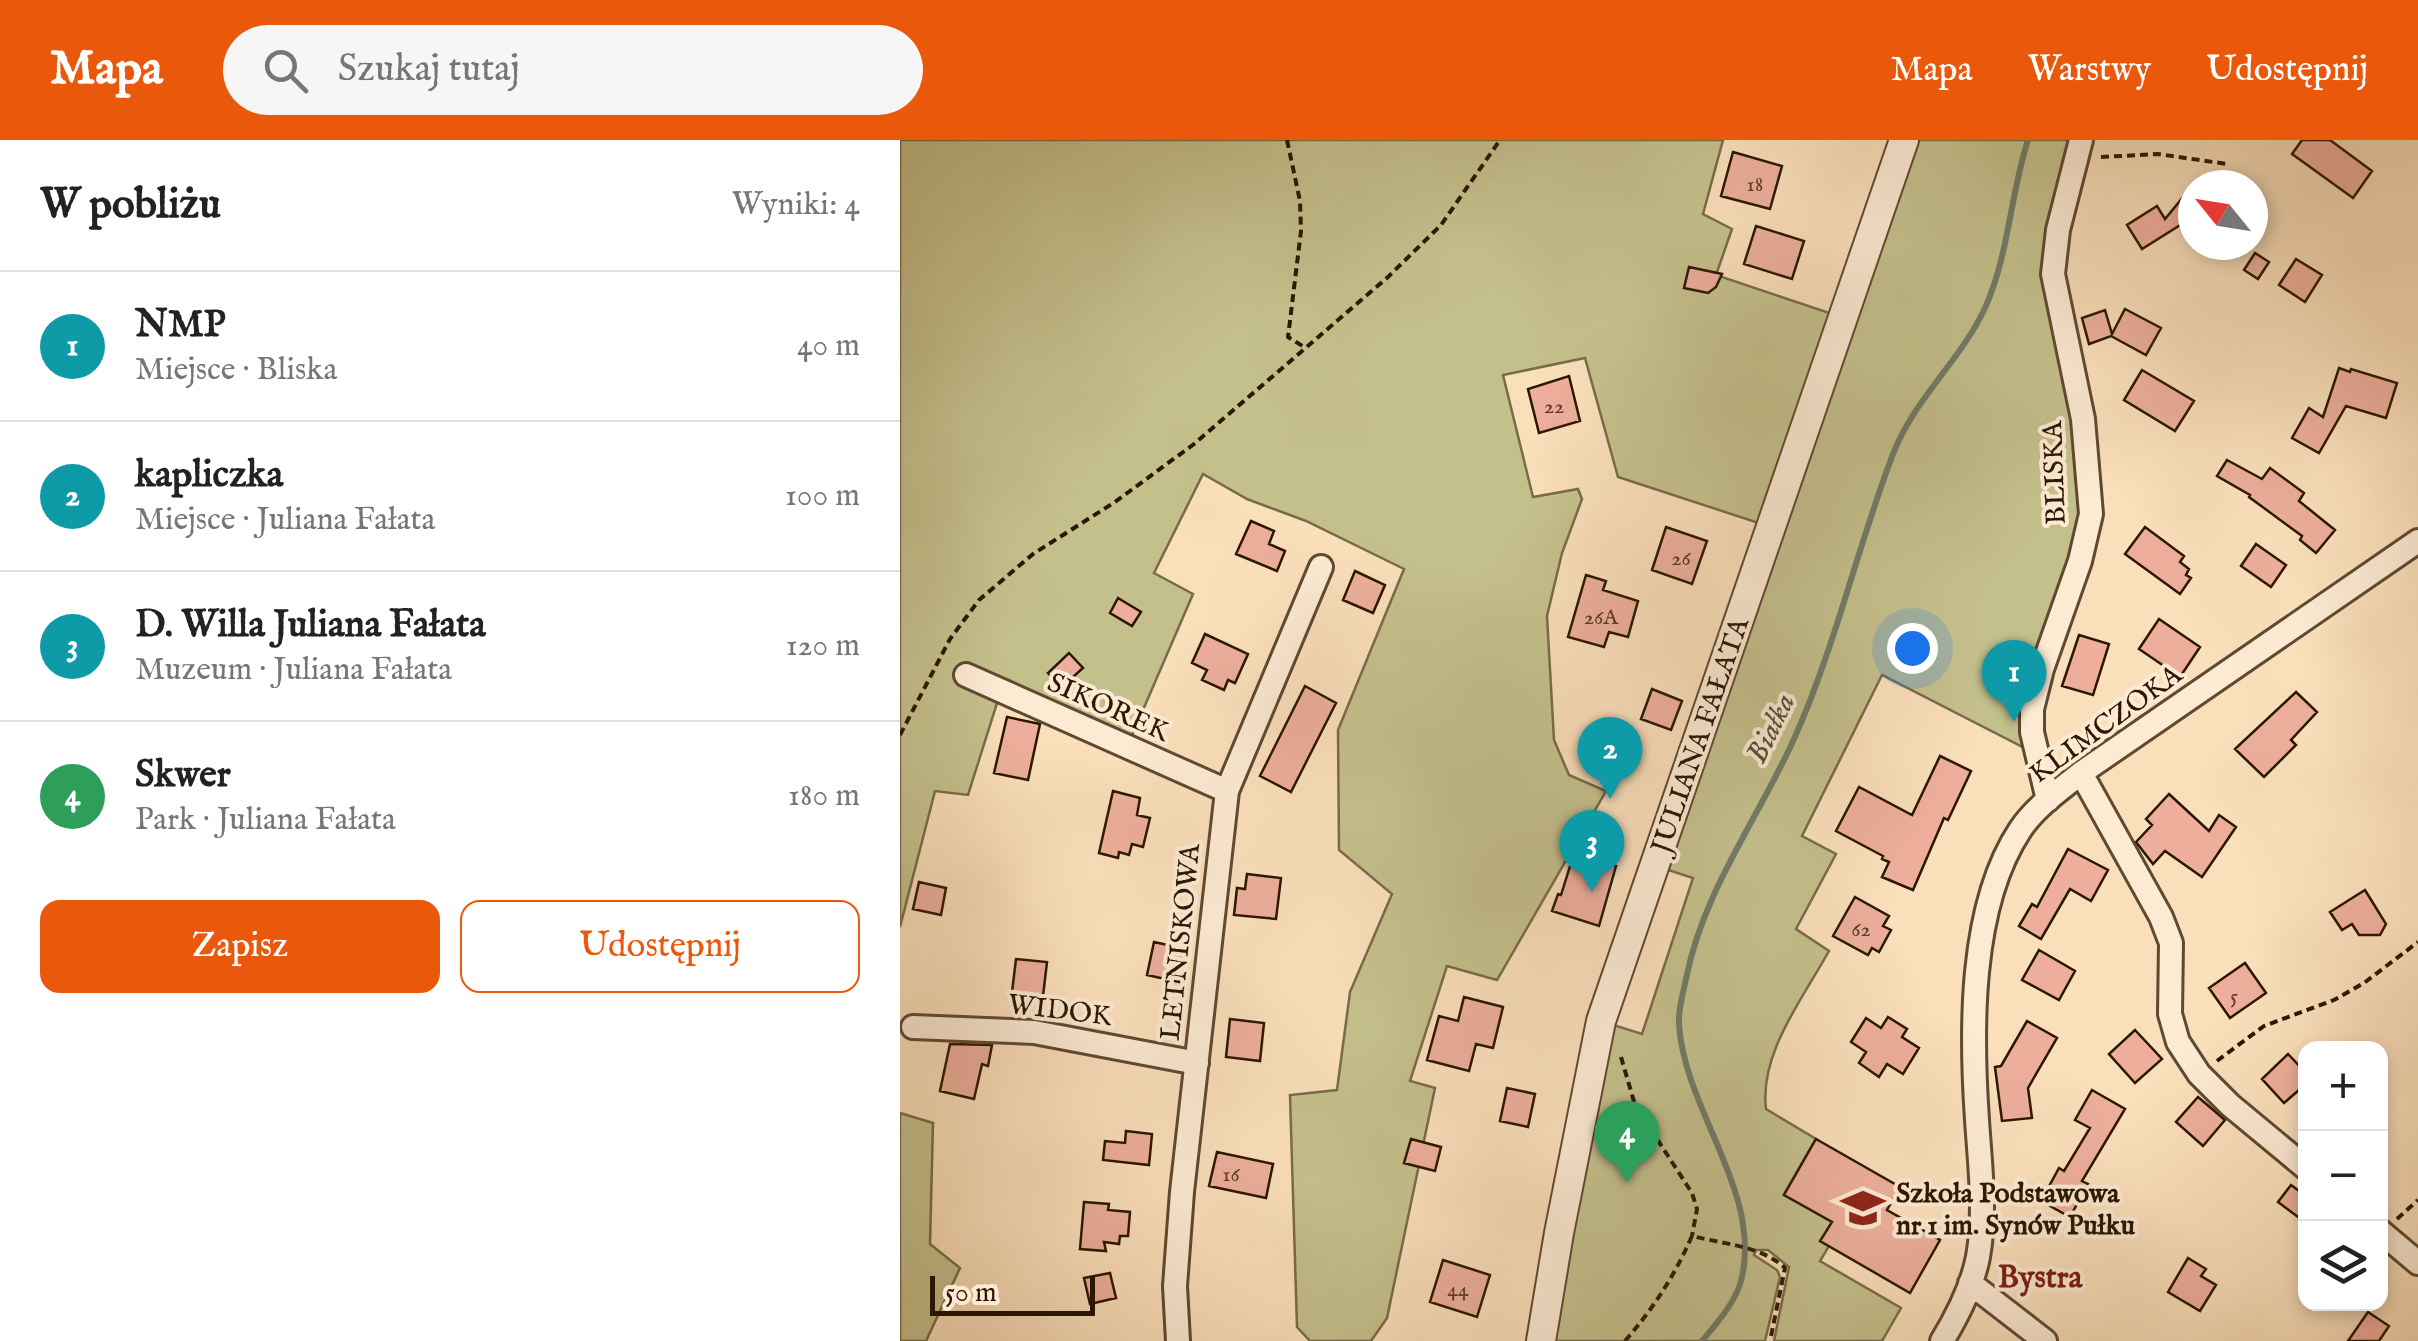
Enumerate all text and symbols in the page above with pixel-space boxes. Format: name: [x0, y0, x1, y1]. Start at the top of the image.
search box: [223, 25, 923, 115]
text: Mapa: [50, 40, 163, 100]
icon: search: [258, 43, 313, 98]
text: Szukaj tutaj: [338, 46, 520, 94]
text: Mapa: [1890, 48, 1973, 93]
text: Warstwy: [2028, 48, 2151, 93]
text: Udostępnij: [2206, 48, 2368, 93]
north arrow: [2178, 170, 2268, 260]
house number: 18: [1747, 171, 1763, 199]
text: W pobliżu: [40, 179, 221, 232]
text: Wyniki: 4: [732, 185, 860, 226]
text: NMP: [135, 302, 226, 350]
text: 1: [67, 326, 78, 367]
text: 40 m: [797, 326, 860, 367]
text: Miejsce · Bliska: [135, 350, 337, 391]
house number: 22: [1544, 393, 1564, 421]
street label: BLISKA: [2036, 419, 2075, 525]
text: kapliczka: [135, 452, 283, 500]
text: 2: [65, 476, 80, 517]
text: 100 m: [785, 476, 860, 517]
text: Miejsce · Juliana Fałata: [135, 500, 435, 541]
house number: 26: [1671, 545, 1692, 573]
text: D. Willa Juliana Fałata: [135, 602, 486, 650]
house number: 26A: [1584, 604, 1619, 632]
street label: JULIANA FAŁATA: [1644, 612, 1759, 861]
your location: [1887, 623, 1938, 674]
text: 3: [67, 626, 78, 667]
text: 120 m: [786, 626, 860, 667]
pin: 1: [1982, 640, 2046, 722]
text: Muzeum · Juliana Fałata: [135, 650, 452, 691]
street label: KLIMCZOKA: [2023, 657, 2190, 792]
street label: SIKOREK: [1042, 666, 1175, 751]
water label: Białka: [1739, 688, 1805, 770]
pin: 2: [1578, 716, 1642, 799]
text: Skwer: [135, 752, 231, 800]
text: 4: [65, 776, 80, 817]
text: 180 m: [788, 776, 860, 817]
text: Park · Juliana Fałata: [135, 800, 396, 841]
pin: 3: [1560, 810, 1624, 892]
street label: LETNISKOWA: [1154, 841, 1209, 1042]
button: Zapisz: [40, 900, 440, 993]
button: Udostępnij: [460, 900, 860, 993]
house number: 62: [1851, 916, 1871, 944]
house number: 5: [2230, 983, 2238, 1011]
street label: WIDOK: [1006, 988, 1114, 1035]
map controls: [2298, 1041, 2388, 1311]
button: +: [2298, 1041, 2388, 1131]
pin: 4: [1594, 1100, 1660, 1183]
button: −: [2298, 1131, 2388, 1221]
house number: 16: [1222, 1161, 1240, 1189]
place label: Szkoła Podstawowa nr 1 im. Synów Pułku: [1896, 1177, 2135, 1244]
school or university icon: Szkoła Podstawowa nr 1 im. Synów Pułku: [1839, 1184, 1887, 1232]
button: layers: [2298, 1221, 2388, 1311]
district label: Bystra: [1998, 1258, 2084, 1299]
scale bar: [930, 1271, 1095, 1316]
text: 50 m: [945, 1276, 997, 1311]
house number: 44: [1447, 1276, 1469, 1304]

